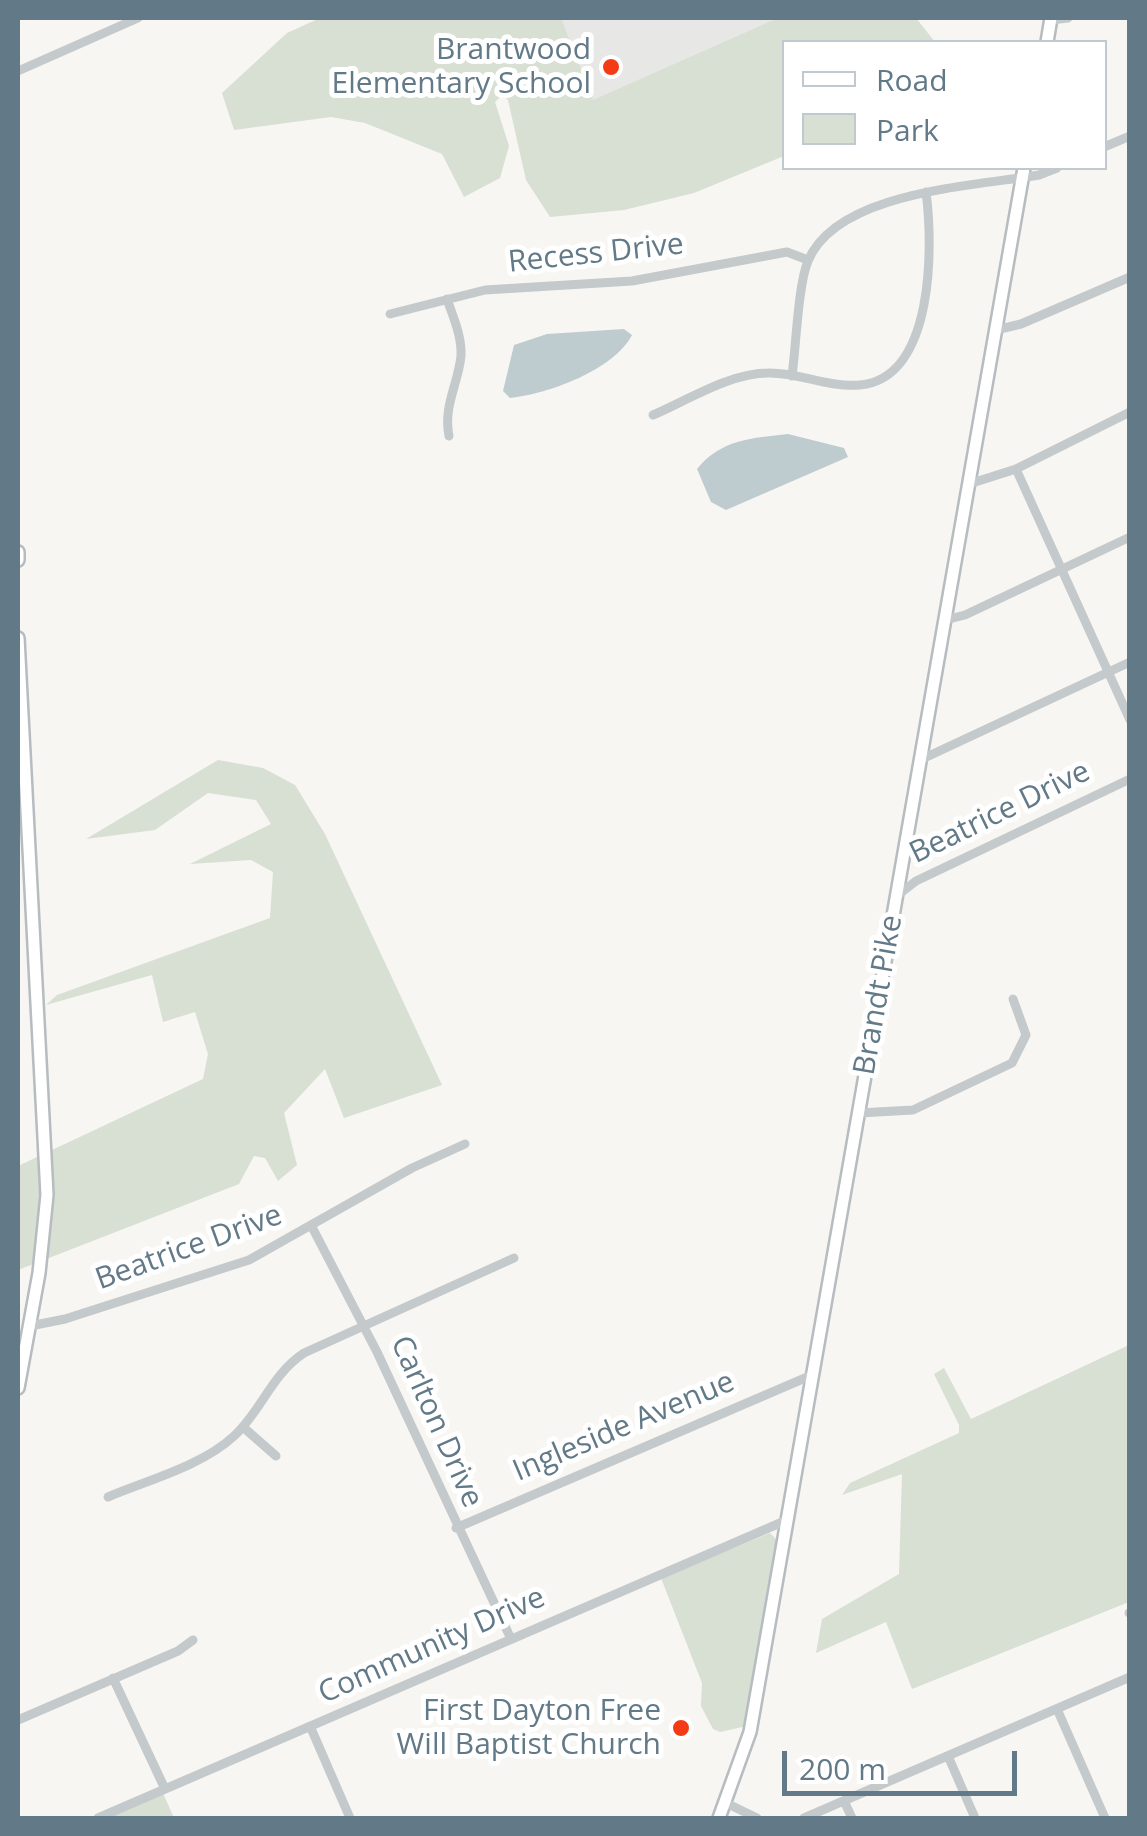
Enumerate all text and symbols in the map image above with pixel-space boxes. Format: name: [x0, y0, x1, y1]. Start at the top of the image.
place label: Brantwood Elementary School: [332, 32, 591, 102]
legend: [782, 40, 1107, 170]
marker: Brantwood Elementary School: [600, 56, 622, 78]
text: Road: [876, 59, 948, 100]
text: Park: [876, 109, 939, 150]
street label: Recess Drive: [506, 227, 686, 281]
street label: Beatrice Drive: [904, 754, 1096, 872]
street label: Brandt Pike: [847, 912, 911, 1078]
street label: Beatrice Drive: [91, 1198, 287, 1298]
street label: Carlton Drive: [382, 1331, 490, 1513]
street label: Ingleside Avenue: [508, 1364, 740, 1490]
street label: Community Drive: [313, 1580, 551, 1712]
place label: First Dayton Free Will Baptist Church: [397, 1693, 661, 1764]
marker: First Dayton Free Will Baptist Church: [670, 1717, 692, 1739]
scale bar: [787, 1731, 1022, 1793]
text: 200 m: [799, 1748, 886, 1789]

